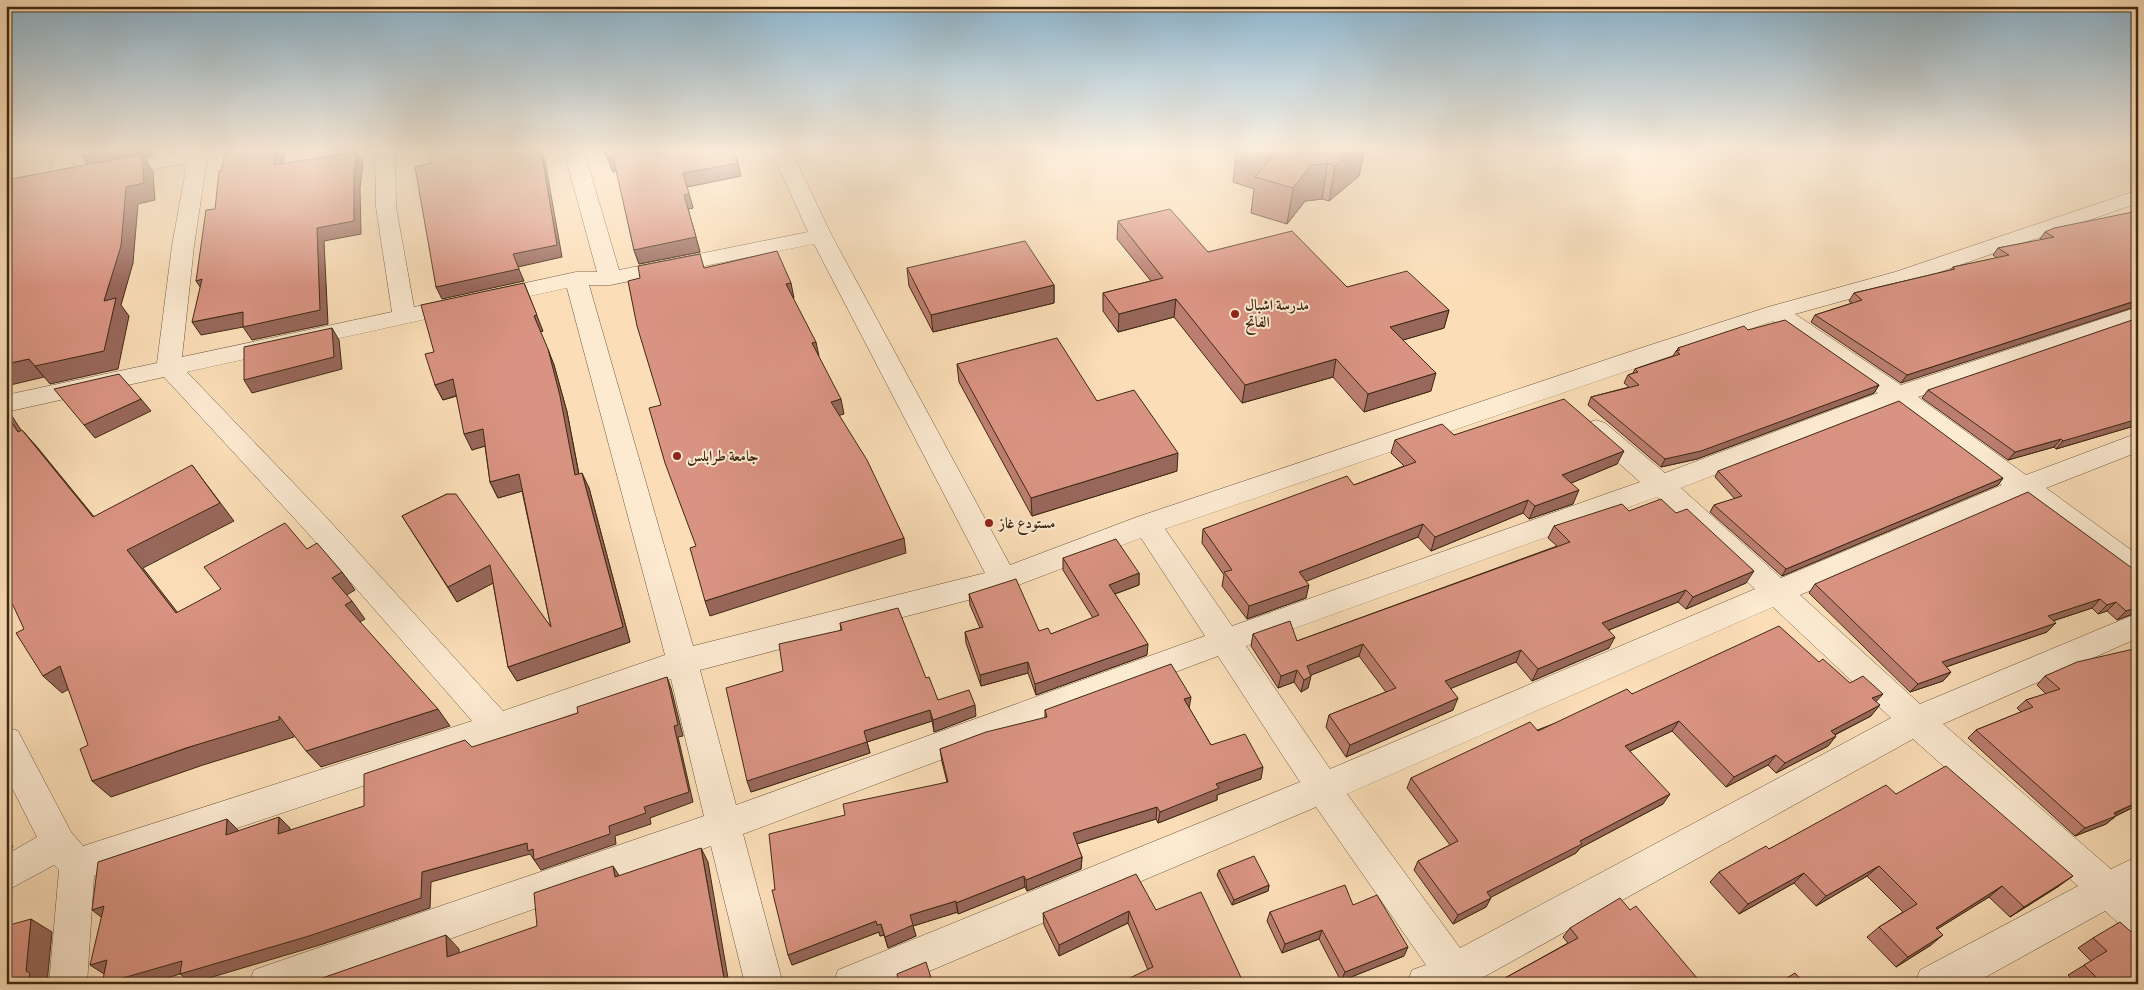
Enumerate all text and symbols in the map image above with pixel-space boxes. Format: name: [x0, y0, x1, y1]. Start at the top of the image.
place label: مدرسة اشبال الفاتح: [1245, 296, 1309, 335]
marker: مدرسة اشبال الفاتح: [1229, 308, 1241, 320]
place label: جامعة طرابلس: [687, 447, 758, 468]
marker: جامعة طرابلس: [671, 450, 683, 462]
place label: مستودع غاز: [997, 514, 1055, 535]
marker: مستودع غاز: [983, 517, 995, 529]

